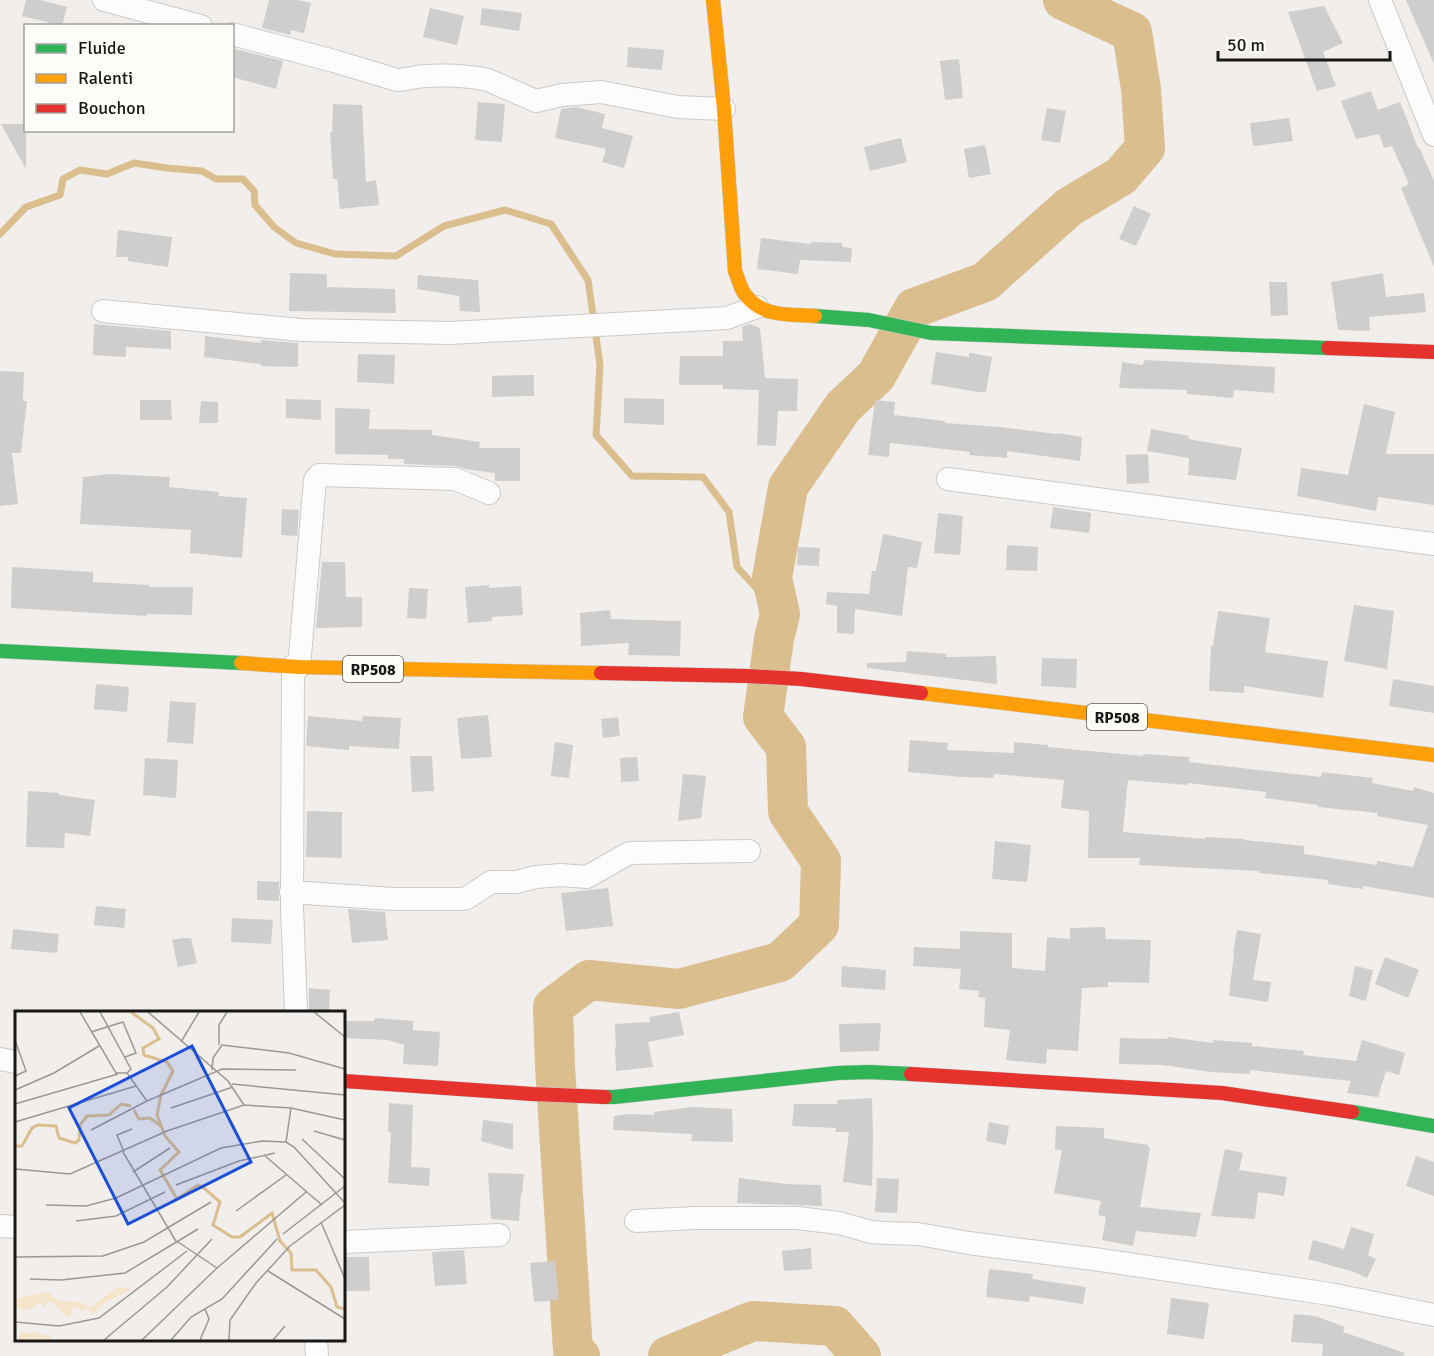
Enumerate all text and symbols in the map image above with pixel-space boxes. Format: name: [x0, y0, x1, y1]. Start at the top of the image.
legend: [24, 24, 234, 132]
scale bar: [1218, 24, 1390, 62]
text: 50 m: [1227, 34, 1265, 56]
text: Fluide: [78, 37, 126, 59]
text: Ralenti: [78, 67, 133, 89]
text: Bouchon: [78, 97, 146, 119]
road number: RP508: [343, 656, 403, 682]
road number: RP508: [1087, 704, 1147, 730]
inset map: [15, 1011, 345, 1341]

